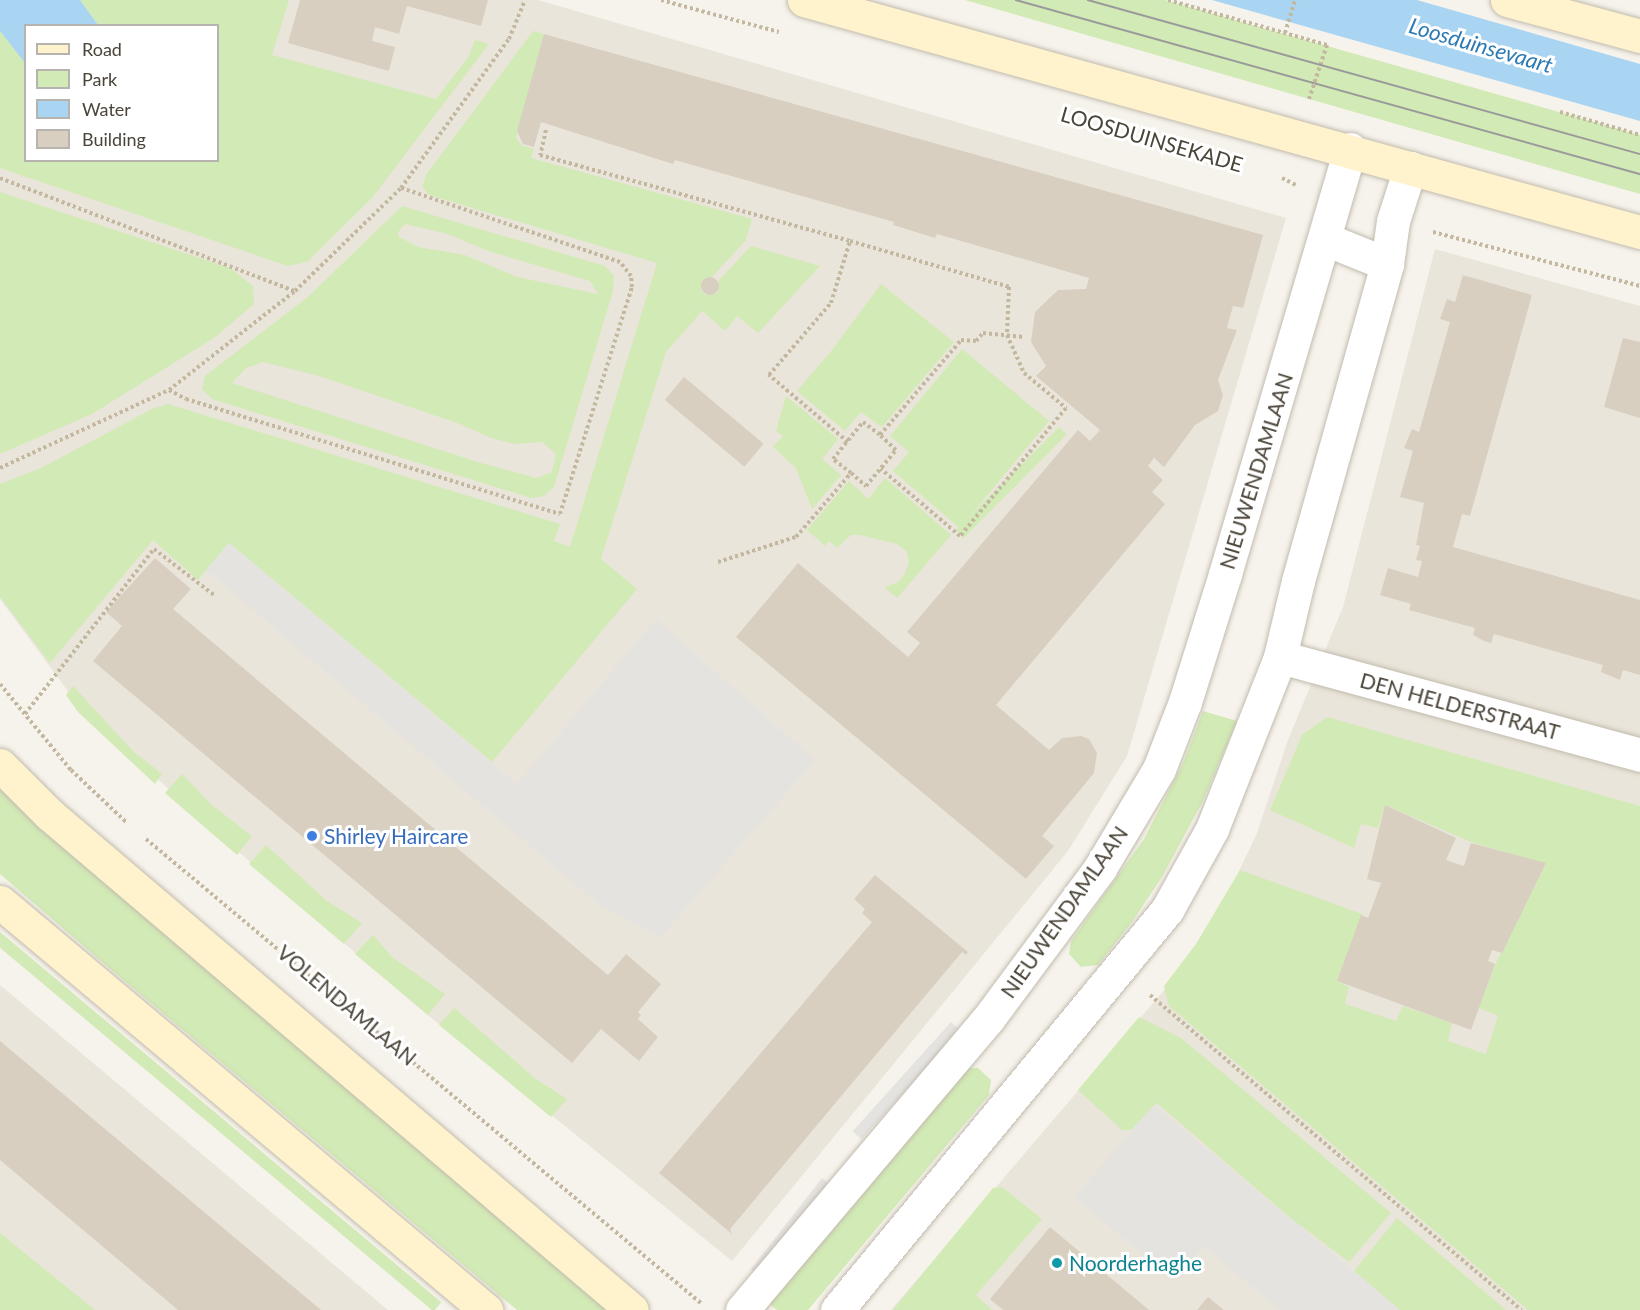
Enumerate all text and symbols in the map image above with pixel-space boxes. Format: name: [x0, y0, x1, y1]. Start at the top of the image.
water label: Loosduinsevaart: [1406, 12, 1556, 78]
legend: [24, 24, 219, 162]
text: Road: [82, 38, 122, 60]
text: Park: [82, 68, 117, 90]
text: Water: [82, 98, 131, 120]
street label: LOOSDUINSEKADE: [1058, 101, 1246, 177]
text: Building: [82, 128, 146, 150]
street label: NIEUWENDAMLAAN: [1214, 370, 1298, 572]
street label: DEN HELDERSTRAAT: [1357, 667, 1563, 745]
street label: NIEUWENDAMLAAN: [995, 821, 1133, 1003]
place label: Shirley Haircare: [324, 823, 469, 849]
marker: Shirley Haircare: [305, 829, 319, 843]
street label: VOLENDAMLAAN: [272, 939, 422, 1071]
place label: Noorderhaghe: [1069, 1250, 1202, 1276]
marker: Noorderhaghe: [1050, 1256, 1064, 1270]

